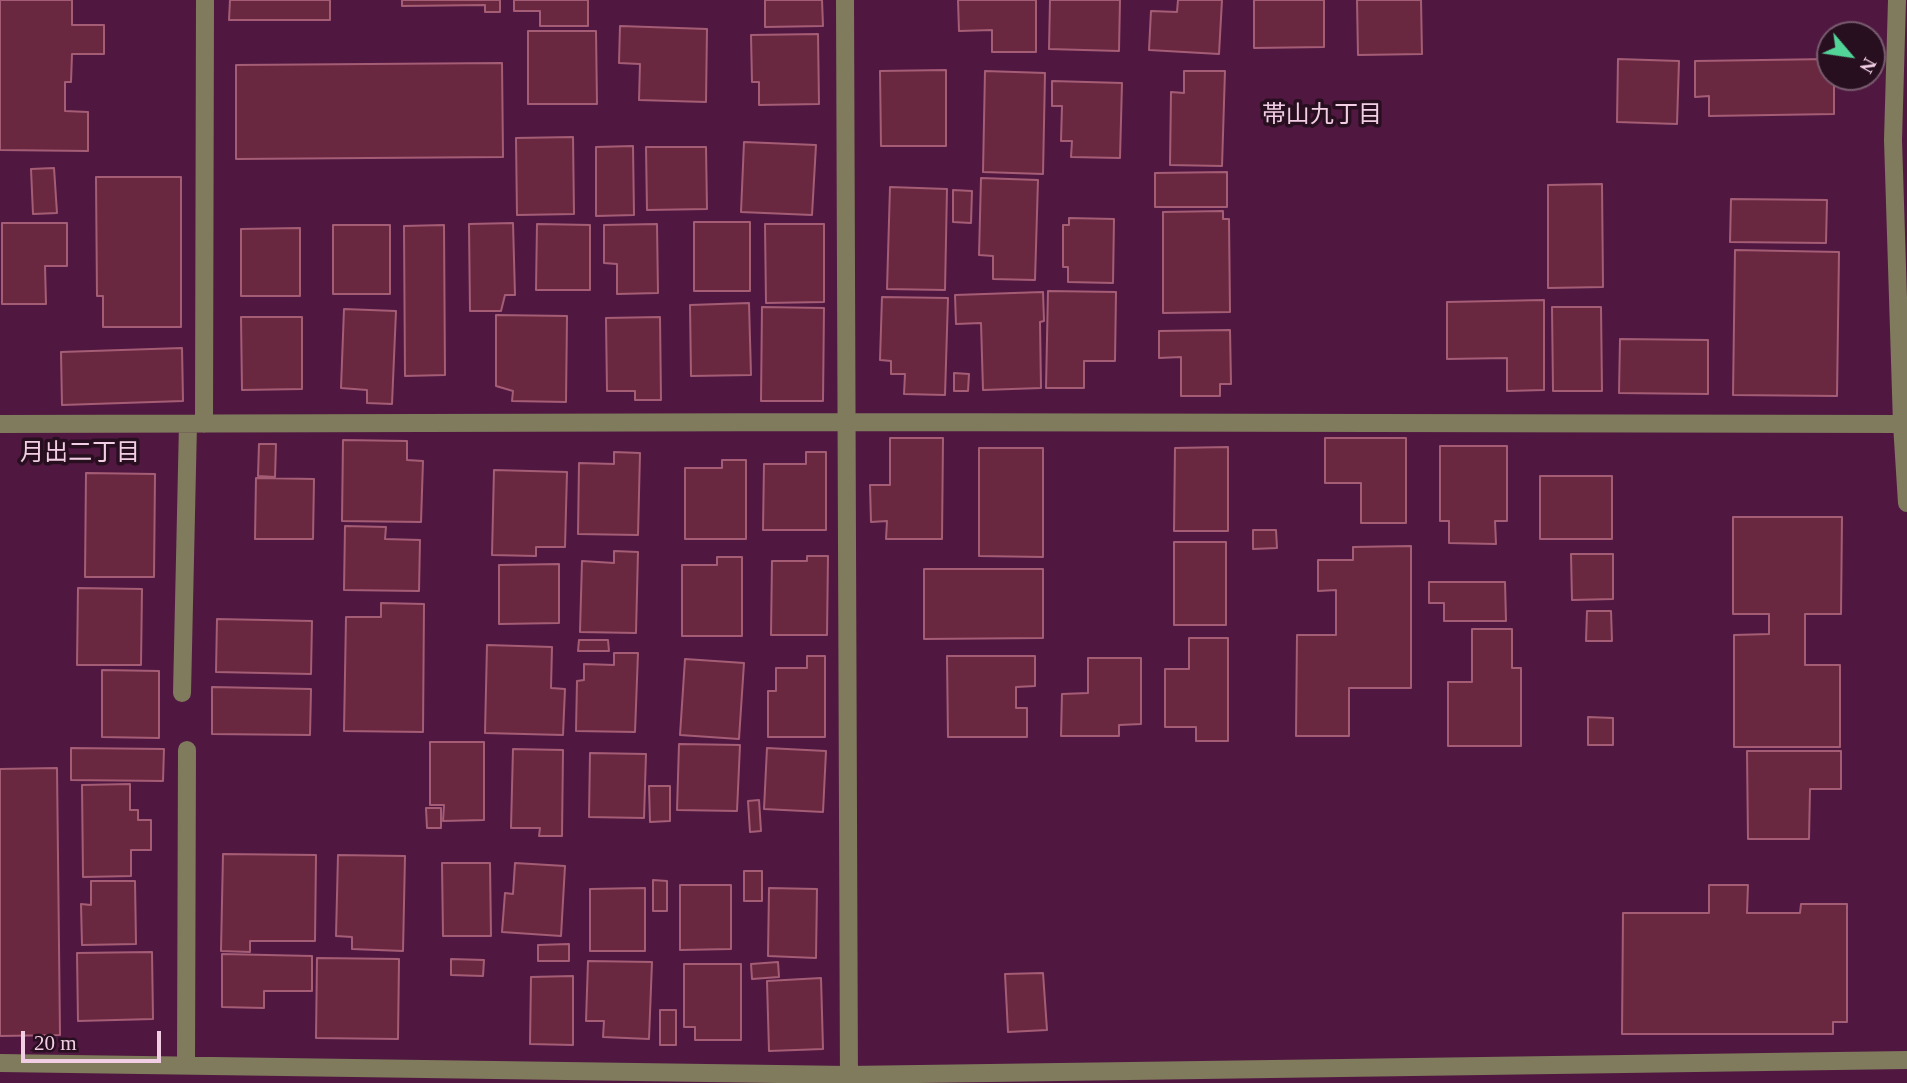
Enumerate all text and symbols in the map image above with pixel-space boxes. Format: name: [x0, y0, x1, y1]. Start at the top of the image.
north arrow: [1816, 21, 1886, 91]
text: N: [1856, 54, 1881, 77]
district label: 帯山九丁目: [1262, 99, 1382, 127]
district label: 月出二丁目: [20, 437, 140, 465]
scale bar: [24, 1016, 164, 1060]
text: 20 m: [34, 1031, 77, 1055]

